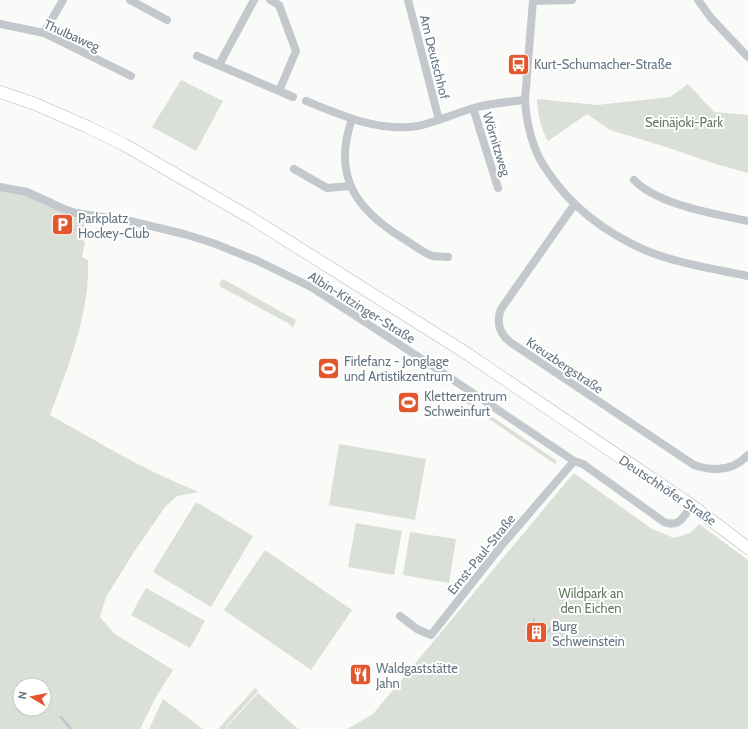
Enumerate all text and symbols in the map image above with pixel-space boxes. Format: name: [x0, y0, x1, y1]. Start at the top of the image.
street label: Am Deutschhof: [417, 13, 453, 101]
street label: Thulbaweg: [42, 16, 103, 55]
bus stop icon: Kurt-Schumacher-Straße: [506, 51, 532, 77]
place label: Kurt-Schumacher-Straße: [534, 56, 672, 72]
street label: Wörnitzweg: [480, 110, 514, 178]
park label: Seinäjoki-Park: [645, 114, 723, 131]
place label: Parkplatz Hockey-Club: [78, 210, 149, 241]
parking icon: Parkplatz Hockey-Club: [50, 212, 76, 238]
street label: Albin-Kitzinger-Straße: [306, 268, 419, 347]
street label: Kreuzbergstraße: [523, 333, 607, 397]
place label: Firlefanz - Jonglage und Artistikzentrum: [344, 353, 452, 384]
sports icon: Firlefanz - Jonglage und Artistikzentrum: [316, 355, 342, 381]
place label: Kletterzentrum Schweinfurt: [424, 388, 507, 419]
sports icon: Kletterzentrum Schweinfurt: [395, 390, 421, 416]
street label: Deutschhöfer Straße: [616, 452, 720, 529]
street label: Ernst-Paul-Straße: [444, 510, 518, 597]
park label: Wildpark an den Eichen: [558, 585, 624, 616]
place label: Burg Schweinstein: [552, 618, 625, 649]
building icon: Burg Schweinstein: [524, 620, 550, 646]
place label: Waldgaststätte Jahn: [375, 660, 458, 691]
restaurant icon: Waldgaststätte Jahn: [347, 662, 373, 688]
north arrow: [12, 677, 52, 717]
text: N: [15, 690, 30, 700]

